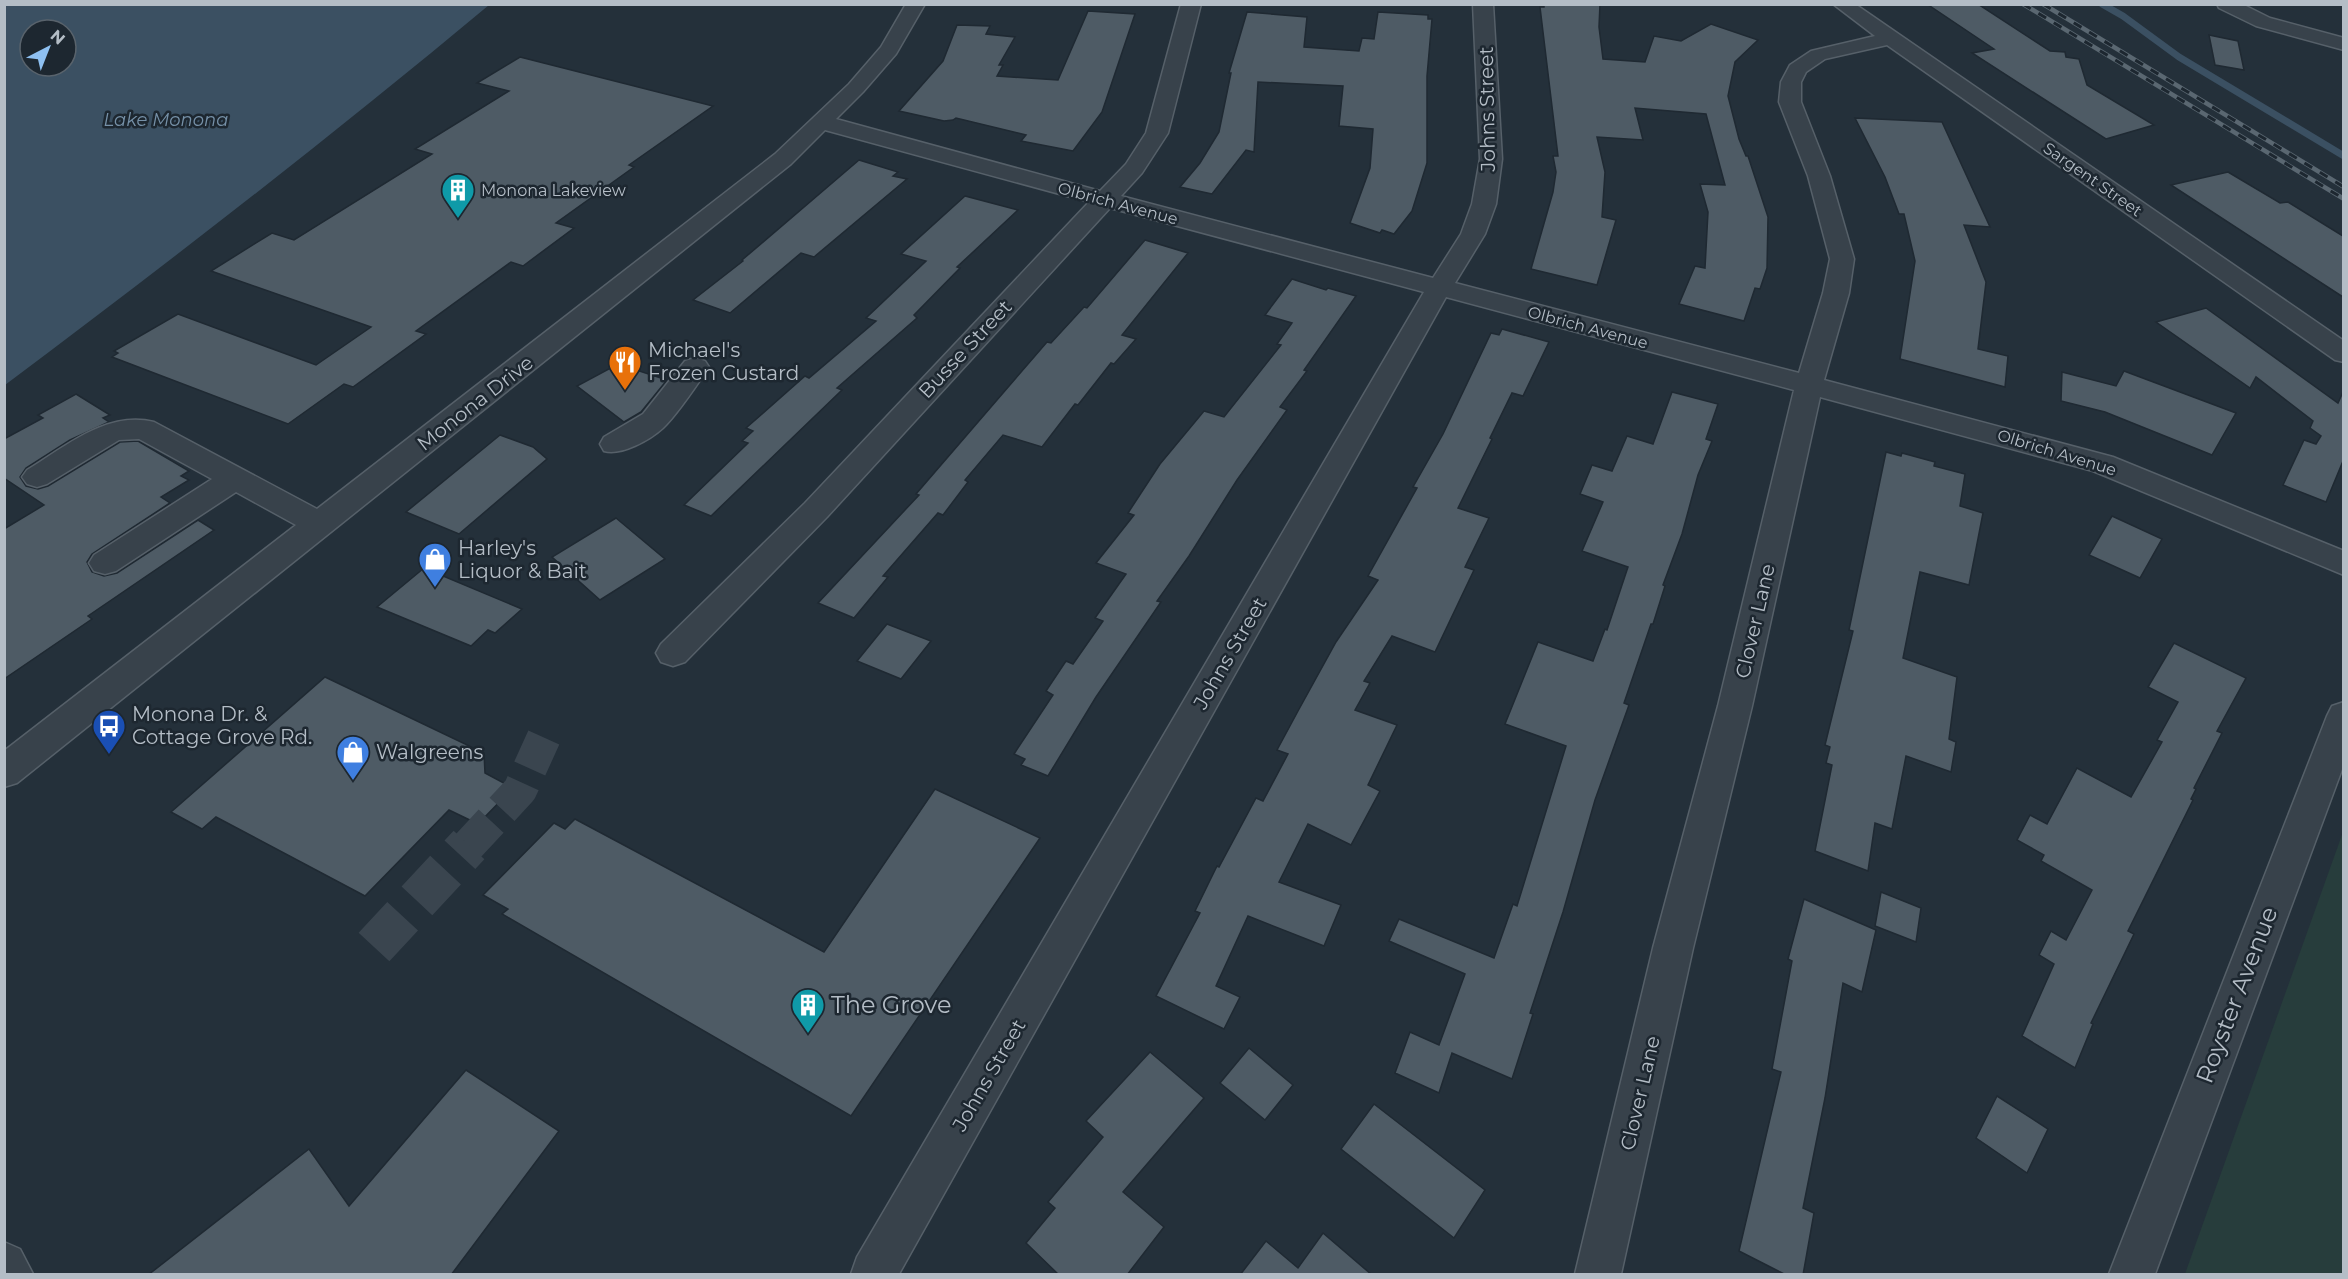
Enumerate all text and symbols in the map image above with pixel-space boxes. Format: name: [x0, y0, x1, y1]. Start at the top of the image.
north arrow: [18, 18, 78, 78]
text: N: [47, 26, 69, 49]
street label: Johns Street: [1474, 46, 1500, 173]
water label: Lake Monona: [104, 109, 228, 131]
street label: Sargent Street: [2040, 138, 2146, 221]
building icon: Monona Lakeview: [440, 172, 476, 219]
street label: Olbrich Avenue: [1056, 178, 1180, 229]
place label: Monona Lakeview: [481, 181, 626, 200]
street label: Busse Street: [913, 295, 1017, 403]
street label: Olbrich Avenue: [1526, 302, 1650, 353]
place label: Michael's Frozen Custard: [648, 338, 799, 385]
restaurant icon: Michael's Frozen Custard: [607, 344, 643, 391]
street label: Monona Drive: [412, 350, 538, 456]
street label: Olbrich Avenue: [1995, 425, 2119, 480]
place label: Harley's Liquor & Bait: [458, 536, 587, 583]
shop icon: Harley's Liquor & Bait: [417, 541, 453, 588]
street label: Clover Lane: [1730, 561, 1780, 681]
street label: Johns Street: [1188, 593, 1272, 714]
place label: Monona Dr. & Cottage Grove Rd.: [132, 702, 312, 749]
bus stop icon: Monona Dr. & Cottage Grove Rd.: [91, 708, 127, 755]
shop icon: Walgreens: [335, 734, 371, 781]
place label: Walgreens: [376, 740, 483, 764]
street label: Royster Avenue: [2190, 902, 2284, 1087]
building icon: The Grove: [790, 987, 826, 1034]
place label: The Grove: [831, 990, 952, 1019]
street label: Johns Street: [947, 1015, 1031, 1136]
street label: Clover Lane: [1615, 1033, 1665, 1153]

